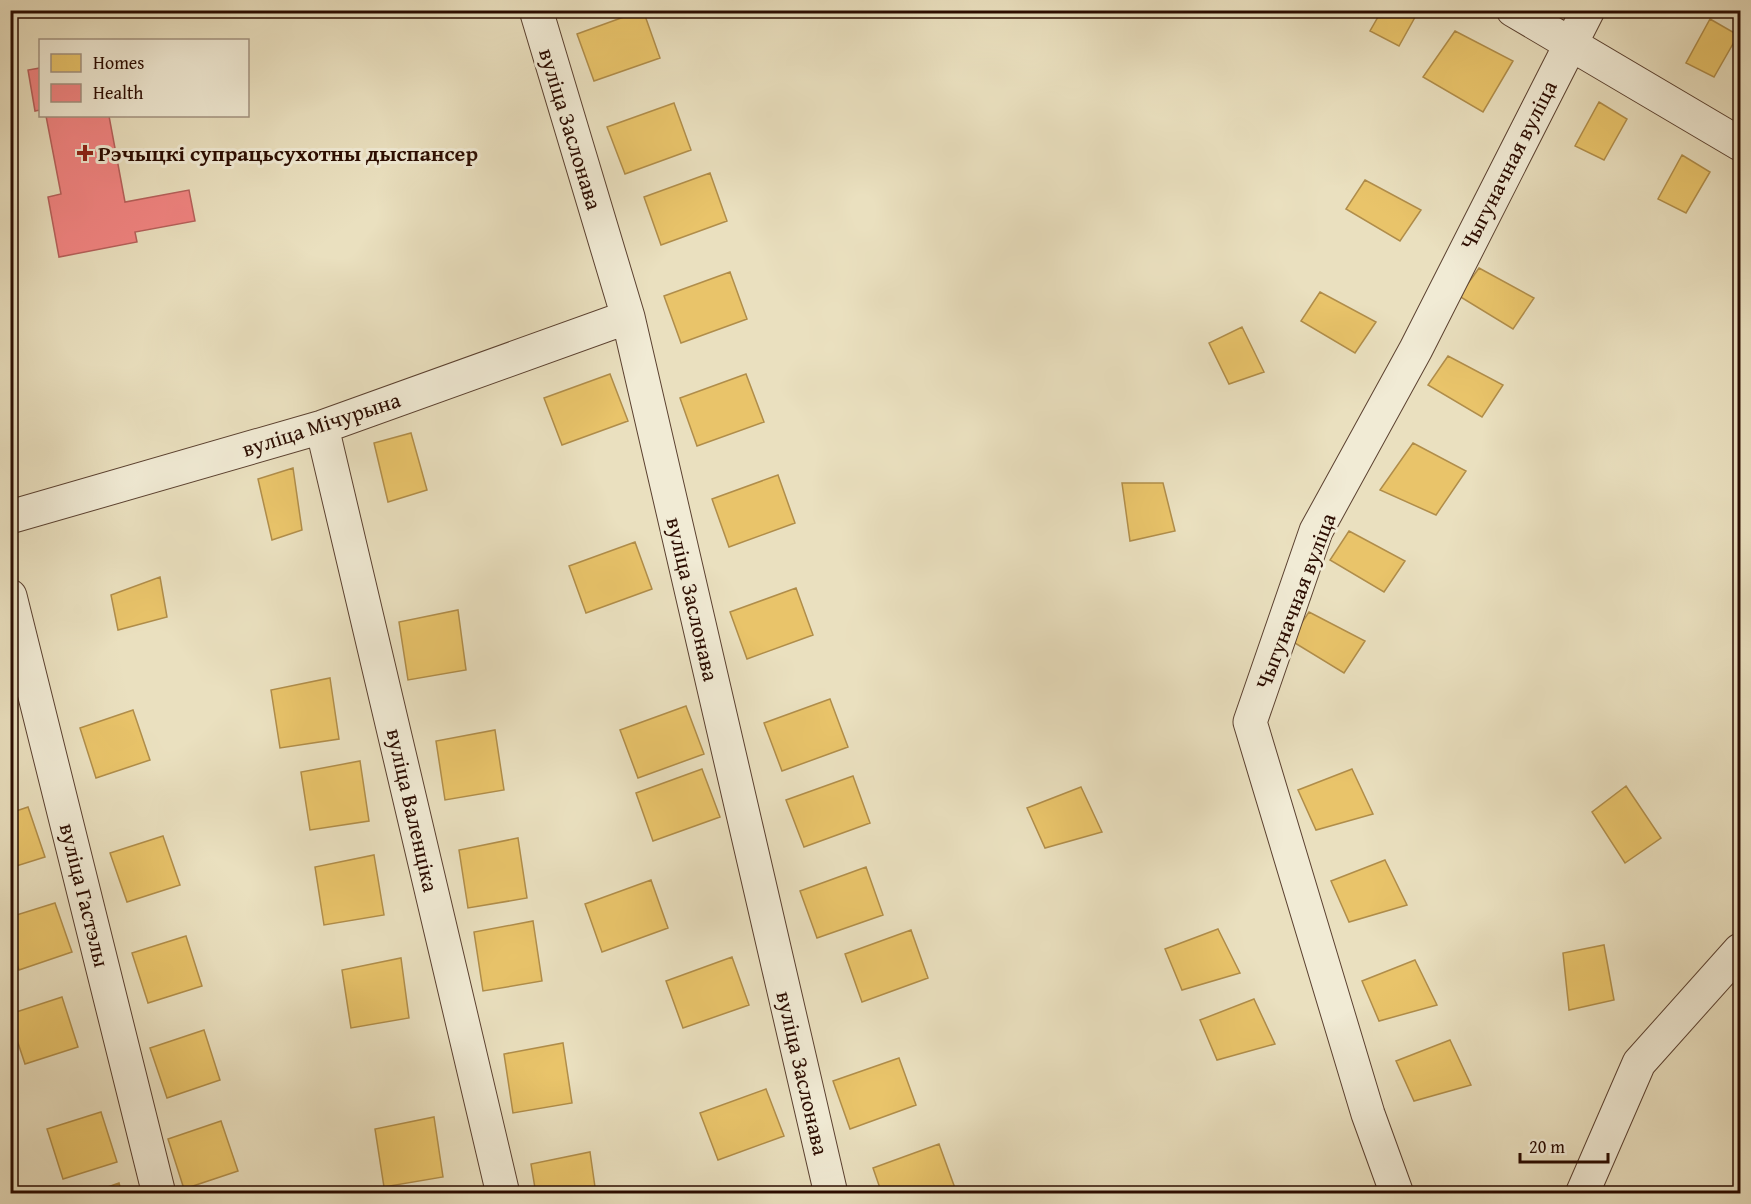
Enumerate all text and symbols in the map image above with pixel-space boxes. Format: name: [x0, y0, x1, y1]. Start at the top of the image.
legend: [39, 39, 249, 117]
street label: вуліца Заслонава: [531, 44, 611, 214]
text: Homes: [93, 49, 144, 76]
street label: Чыгуначная вуліца: [1451, 74, 1565, 255]
text: Health: [93, 79, 143, 106]
place label: Рэчыцкі супрацьсухотны дыспансер: [98, 137, 478, 169]
marker: Рэчыцкі супрацьсухотны дыспансер: [76, 144, 94, 162]
street label: вуліца Мічурына: [238, 383, 405, 465]
street label: Чыгуначная вуліца: [1247, 508, 1344, 694]
street label: вуліца Заслонава: [659, 514, 728, 685]
street label: вуліца Валенціка: [379, 725, 447, 895]
street label: вуліца Гастэлы: [52, 820, 118, 970]
street label: вуліца Заслонава: [769, 988, 838, 1159]
scale bar: [1520, 1126, 1608, 1164]
text: 20 m: [1529, 1133, 1565, 1160]

